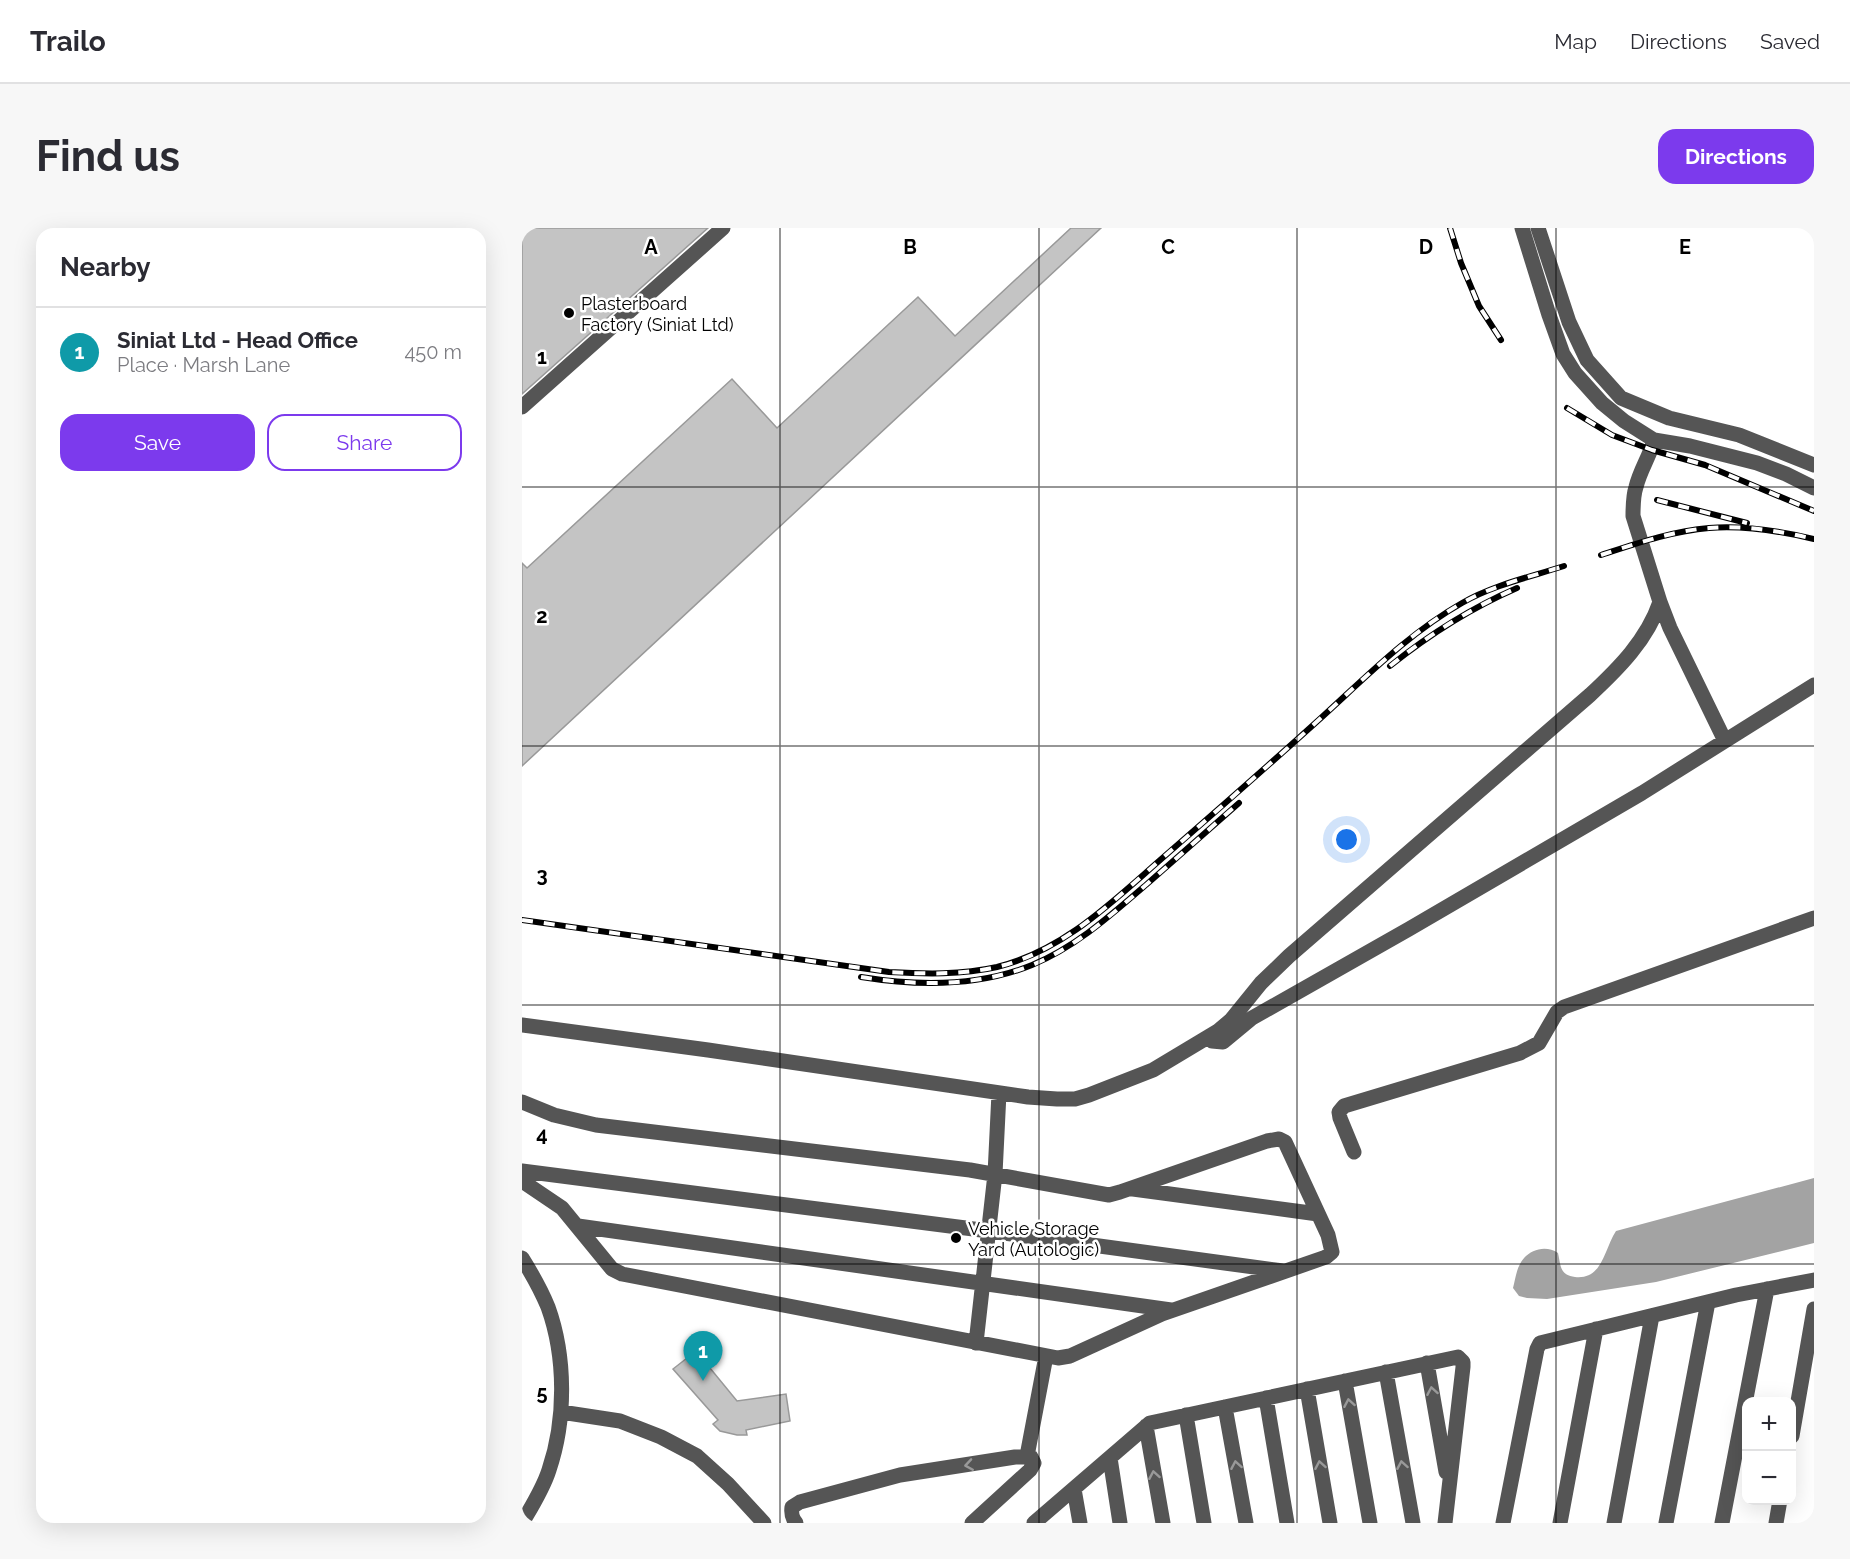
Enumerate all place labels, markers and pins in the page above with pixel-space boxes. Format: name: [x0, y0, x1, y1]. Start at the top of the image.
place label: Plasterboard Factory (Siniat Ltd): [581, 293, 734, 335]
marker: Plasterboard Factory (Siniat Ltd): [562, 306, 576, 320]
place label: Vehicle Storage Yard (Autologic): [968, 1218, 1100, 1260]
marker: Vehicle Storage Yard (Autologic): [949, 1231, 963, 1245]
pin: 1: [684, 1332, 723, 1381]

